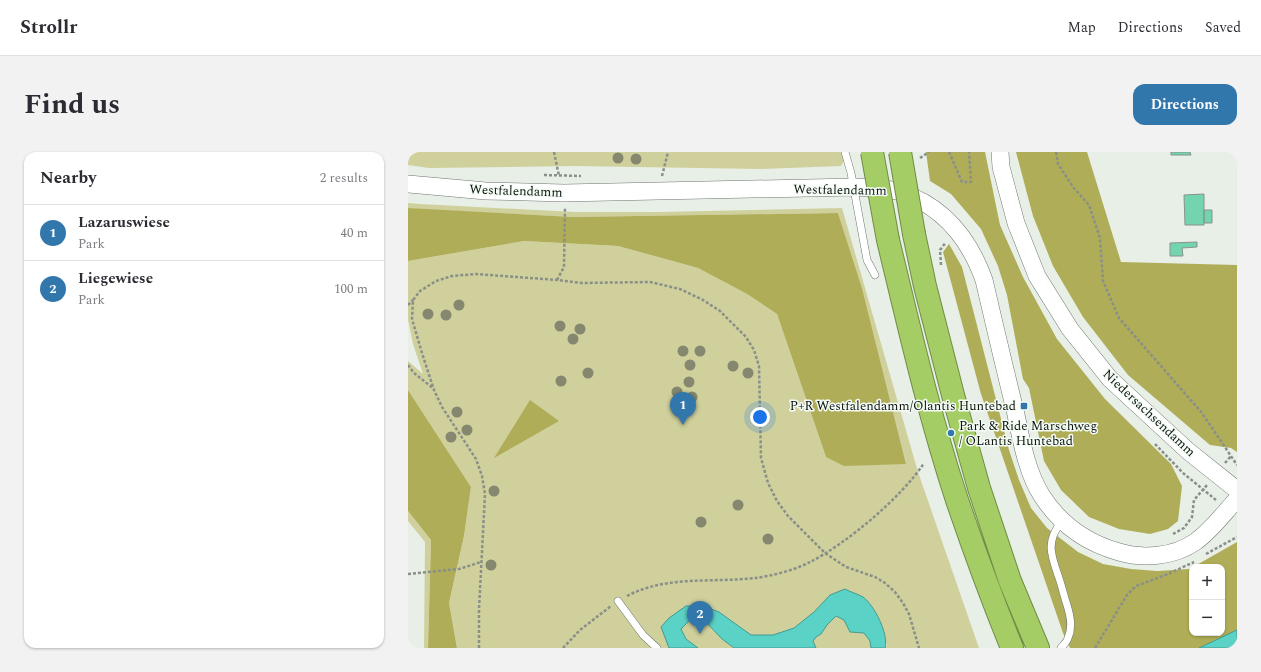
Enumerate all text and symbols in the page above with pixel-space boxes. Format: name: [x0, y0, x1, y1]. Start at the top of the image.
text: Strollr: [20, 13, 77, 42]
text: Map: [1068, 17, 1096, 38]
text: Directions: [1118, 17, 1183, 38]
text: Saved: [1205, 17, 1241, 38]
text: Find us: [24, 83, 120, 126]
button: Directions: [1133, 84, 1237, 125]
text: Nearby: [40, 165, 96, 191]
text: 2 results: [320, 168, 368, 188]
street label: Westfalendamm: [469, 179, 563, 203]
street label: Westfalendamm: [793, 179, 887, 201]
text: Lazaruswiese: [78, 211, 170, 234]
text: 1: [49, 223, 57, 243]
text: 40 m: [341, 223, 368, 243]
text: Park: [78, 234, 105, 254]
text: Liegewiese: [78, 267, 153, 290]
text: 2: [49, 279, 57, 299]
text: 100 m: [334, 279, 368, 299]
text: Park: [78, 290, 105, 310]
street label: Niedersachsendamm: [1098, 365, 1200, 461]
pin: 1: [670, 392, 696, 425]
place label: P+R Westfalendamm/Olantis Huntebad: [790, 396, 1016, 416]
marker: P+R Westfalendamm/Olantis Huntebad: [1019, 401, 1029, 411]
your location: [750, 407, 770, 427]
place label: Park & Ride Marschweg / OLantis Huntebad: [959, 416, 1097, 451]
marker: Park & Ride Marschweg / OLantis Huntebad: [946, 428, 956, 438]
map controls: [1189, 564, 1225, 636]
button: +: [1189, 564, 1225, 600]
button: −: [1189, 600, 1225, 636]
pin: 2: [687, 601, 713, 634]

